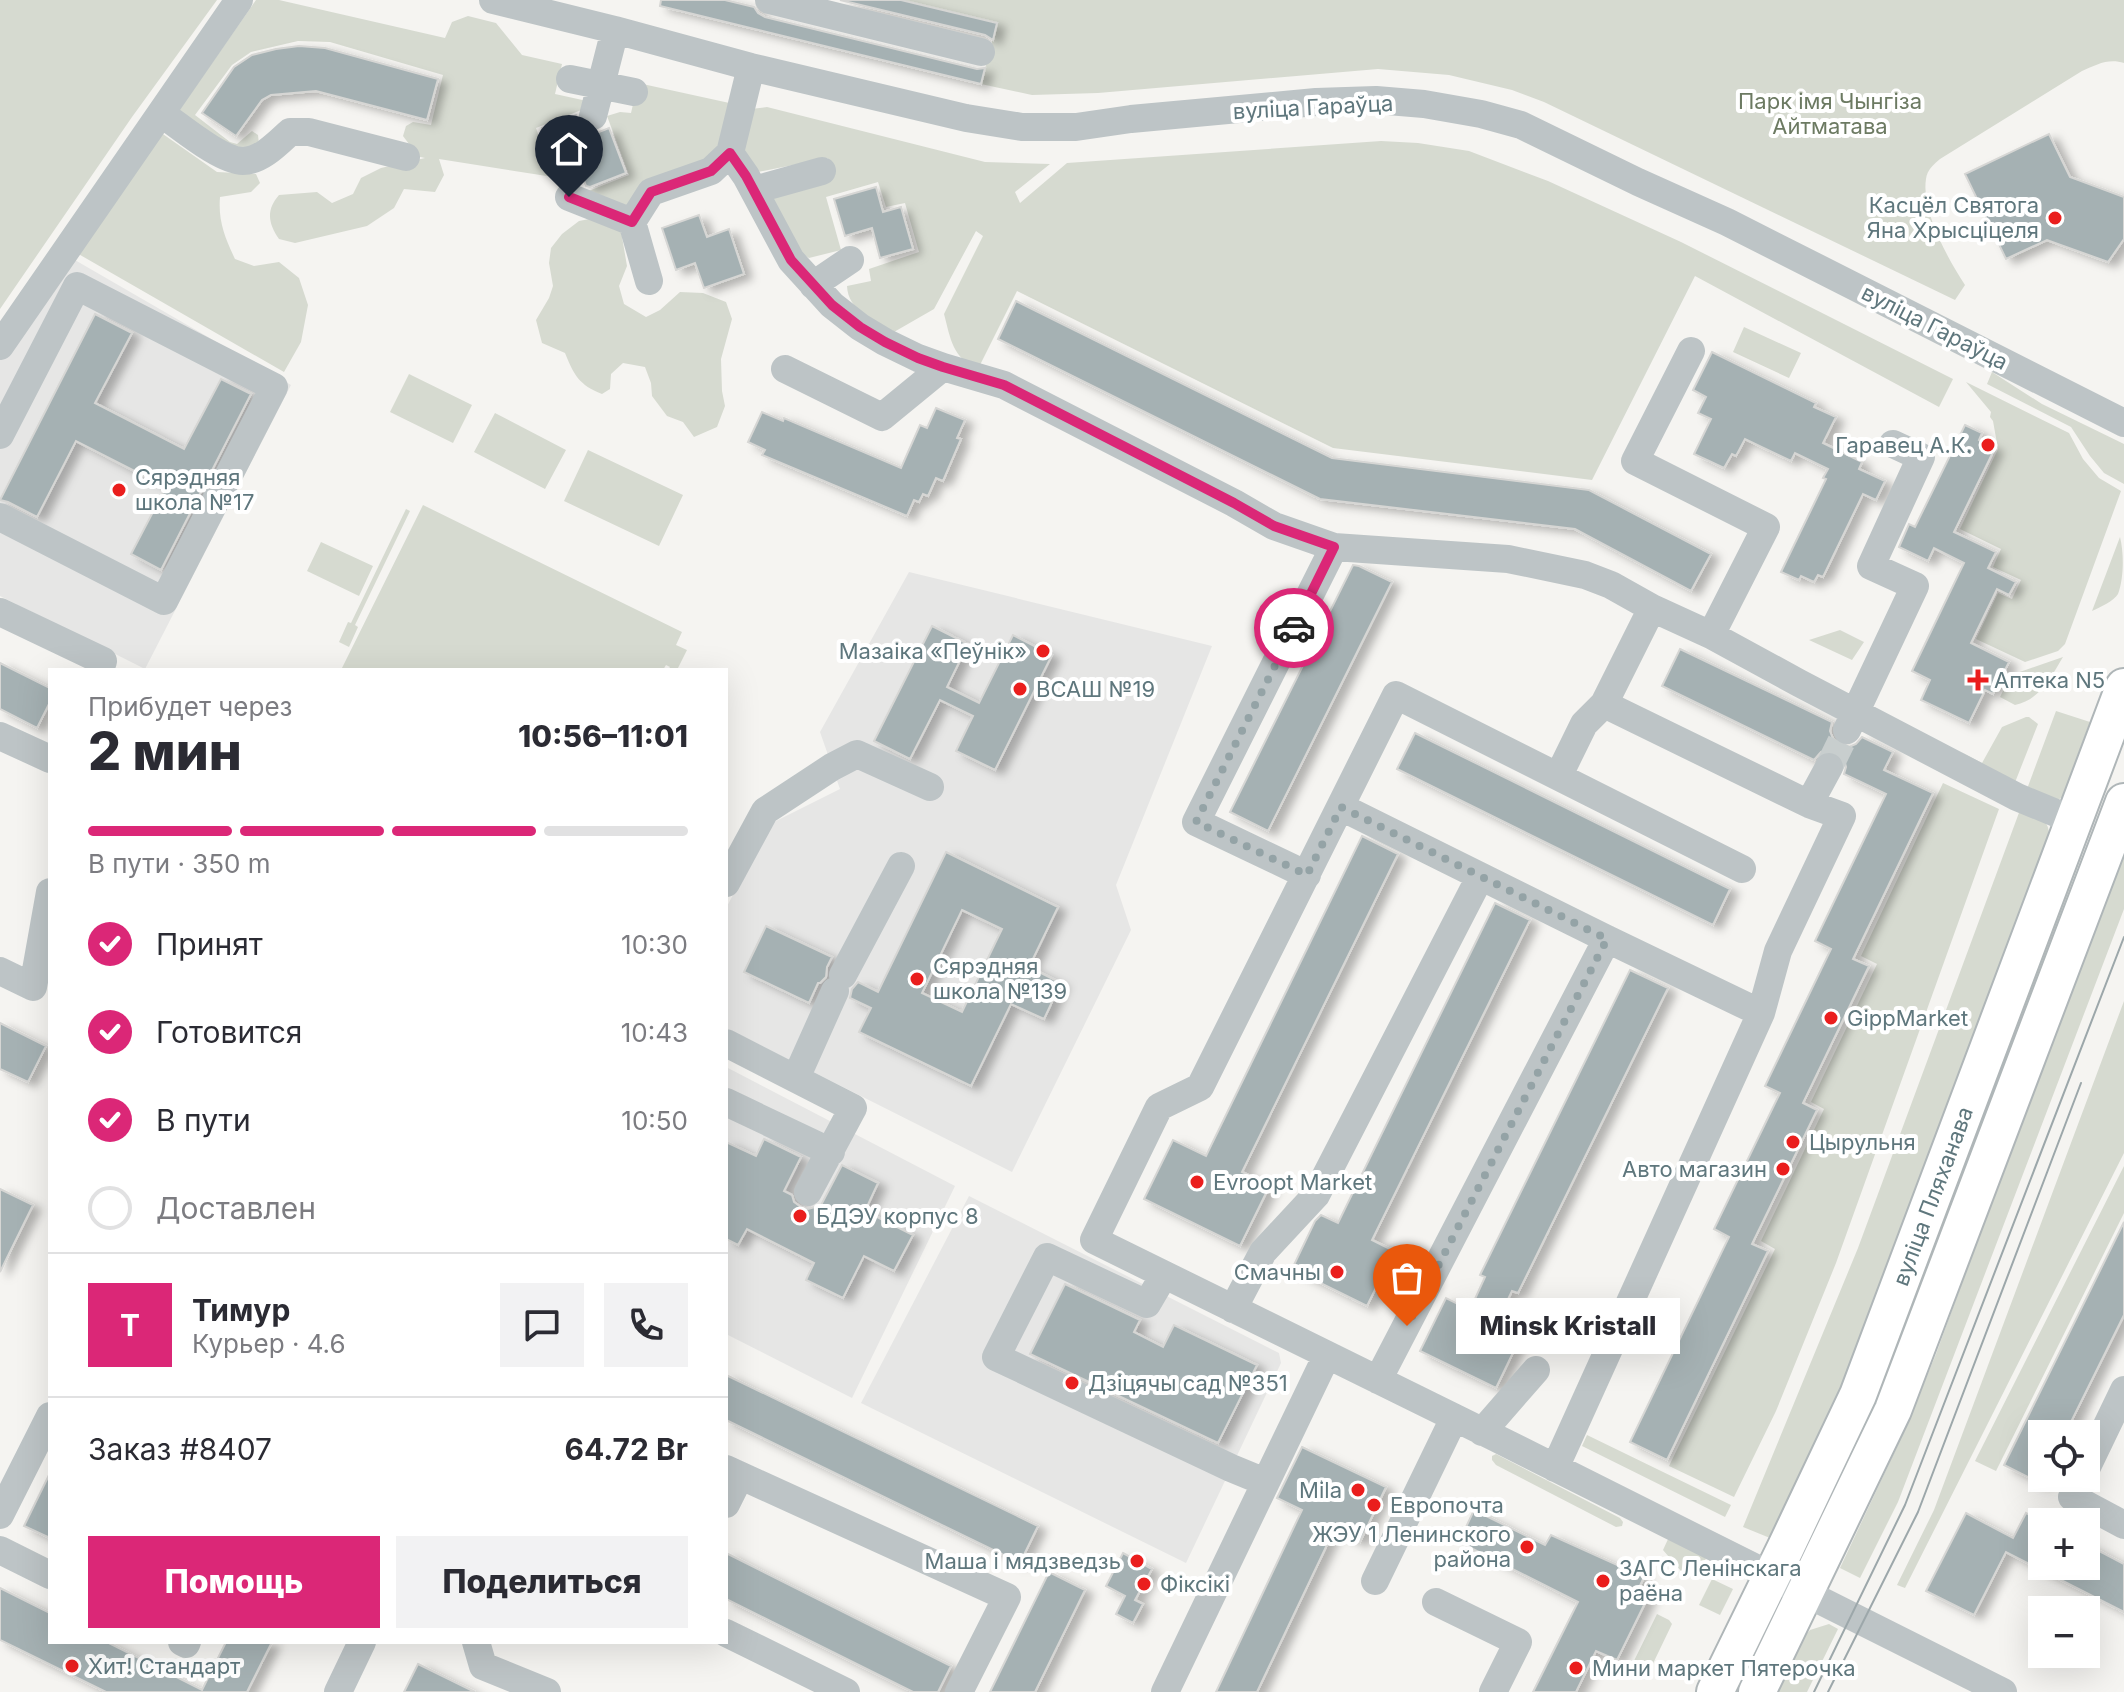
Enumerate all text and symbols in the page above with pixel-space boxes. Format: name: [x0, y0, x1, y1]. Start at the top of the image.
park label: Парк імя Чынгіза Айтматава: [1738, 88, 1922, 139]
street label: вуліца Гараўца: [1232, 90, 1394, 124]
pin: [535, 115, 603, 197]
icon: home: [547, 127, 591, 171]
place label: Касцёл Святога Яна Хрысціцеля: [1867, 192, 2039, 243]
marker: Касцёл Святога Яна Хрысціцеля: [2046, 209, 2064, 227]
street label: вуліца Гараўца: [1858, 279, 2012, 375]
place label: Гаравец А.К.: [1835, 432, 1972, 458]
marker: Гаравец А.К.: [1979, 436, 1997, 454]
place label: Сярэдняя школа №17: [135, 464, 254, 515]
marker: Сярэдняя школа №17: [110, 481, 128, 499]
courier: [1254, 588, 1334, 668]
icon: car: [1272, 606, 1316, 650]
place label: Мазаіка «Пеўнік»: [839, 638, 1027, 664]
marker: Мазаіка «Пеўнік»: [1034, 642, 1052, 660]
place label: Аптека N5: [1994, 667, 2105, 693]
marker: Аптека N5: [1969, 671, 1987, 689]
place label: ВСАШ №19: [1036, 676, 1155, 702]
marker: ВСАШ №19: [1011, 680, 1029, 698]
text: Прибудет через: [88, 691, 292, 722]
text: 10:56–11:01: [518, 718, 688, 754]
text: 2 мин: [88, 720, 242, 783]
text: В пути · 350 m: [88, 848, 271, 879]
icon: check: [88, 922, 132, 966]
text: Принят: [156, 926, 263, 962]
text: 10:30: [621, 929, 688, 960]
place label: Сярэдняя школа №139: [933, 953, 1067, 1004]
marker: Сярэдняя школа №139: [908, 970, 926, 988]
place label: GippMarket: [1847, 1005, 1968, 1031]
marker: GippMarket: [1822, 1009, 1840, 1027]
icon: check: [88, 1010, 132, 1054]
text: Готовится: [156, 1014, 302, 1050]
text: 10:43: [621, 1017, 688, 1048]
icon: check: [88, 1098, 132, 1142]
text: В пути: [156, 1102, 251, 1138]
street label: вуліца Пляханава: [1887, 1103, 1978, 1289]
text: 10:50: [621, 1105, 688, 1136]
place label: Цырульня: [1809, 1129, 1916, 1155]
marker: Цырульня: [1784, 1133, 1802, 1151]
place label: Авто магазин: [1622, 1156, 1767, 1182]
marker: Авто магазин: [1774, 1160, 1792, 1178]
place label: Evroopt Market: [1213, 1169, 1372, 1195]
marker: Evroopt Market: [1188, 1173, 1206, 1191]
text: Доставлен: [156, 1190, 316, 1226]
place label: БДЭУ корпус 8: [816, 1203, 979, 1229]
marker: БДЭУ корпус 8: [791, 1207, 809, 1225]
pin: [1373, 1244, 1441, 1326]
icon: bag: [1385, 1256, 1429, 1300]
place label: Смачны: [1234, 1259, 1321, 1285]
marker: Смачны: [1328, 1263, 1346, 1281]
button: chat: [500, 1283, 584, 1367]
button: phone: [604, 1283, 688, 1367]
text: Тимур: [192, 1292, 290, 1328]
callout: Minsk Kristall: [1455, 1298, 1679, 1354]
text: Т: [120, 1307, 140, 1343]
text: Minsk Kristall: [1480, 1310, 1656, 1341]
text: Курьер · 4.6: [192, 1328, 346, 1359]
place label: Дзіцячы сад №351: [1088, 1370, 1288, 1396]
marker: Дзіцячы сад №351: [1063, 1374, 1081, 1392]
map controls: [2028, 1420, 2100, 1668]
button: locate: [2028, 1420, 2100, 1492]
text: Заказ #8407: [88, 1431, 272, 1467]
text: 64.72 Br: [564, 1431, 688, 1467]
place label: Mila: [1299, 1477, 1342, 1503]
marker: Mila: [1349, 1481, 1367, 1499]
place label: Европочта: [1390, 1492, 1504, 1518]
marker: Европочта: [1365, 1496, 1383, 1514]
button: +: [2028, 1508, 2100, 1580]
place label: ЖЭУ 1 Ленинского района: [1312, 1521, 1511, 1572]
button: Помощь: [88, 1536, 380, 1628]
button: Поделиться: [396, 1536, 688, 1628]
marker: ЖЭУ 1 Ленинского района: [1518, 1538, 1536, 1556]
place label: Маша і мядзведзь: [925, 1548, 1121, 1574]
marker: Маша і мядзведзь: [1128, 1552, 1146, 1570]
place label: ЗАГС Ленінскага раёна: [1619, 1555, 1802, 1606]
place label: Фіксікі: [1160, 1571, 1230, 1597]
marker: ЗАГС Ленінскага раёна: [1594, 1572, 1612, 1590]
marker: Фіксікі: [1135, 1575, 1153, 1593]
button: −: [2028, 1596, 2100, 1668]
place label: Хит! Стандарт: [88, 1653, 241, 1679]
place label: Мини маркет Пятерочка: [1592, 1655, 1856, 1681]
marker: Хит! Стандарт: [63, 1657, 81, 1675]
marker: Мини маркет Пятерочка: [1567, 1659, 1585, 1677]

